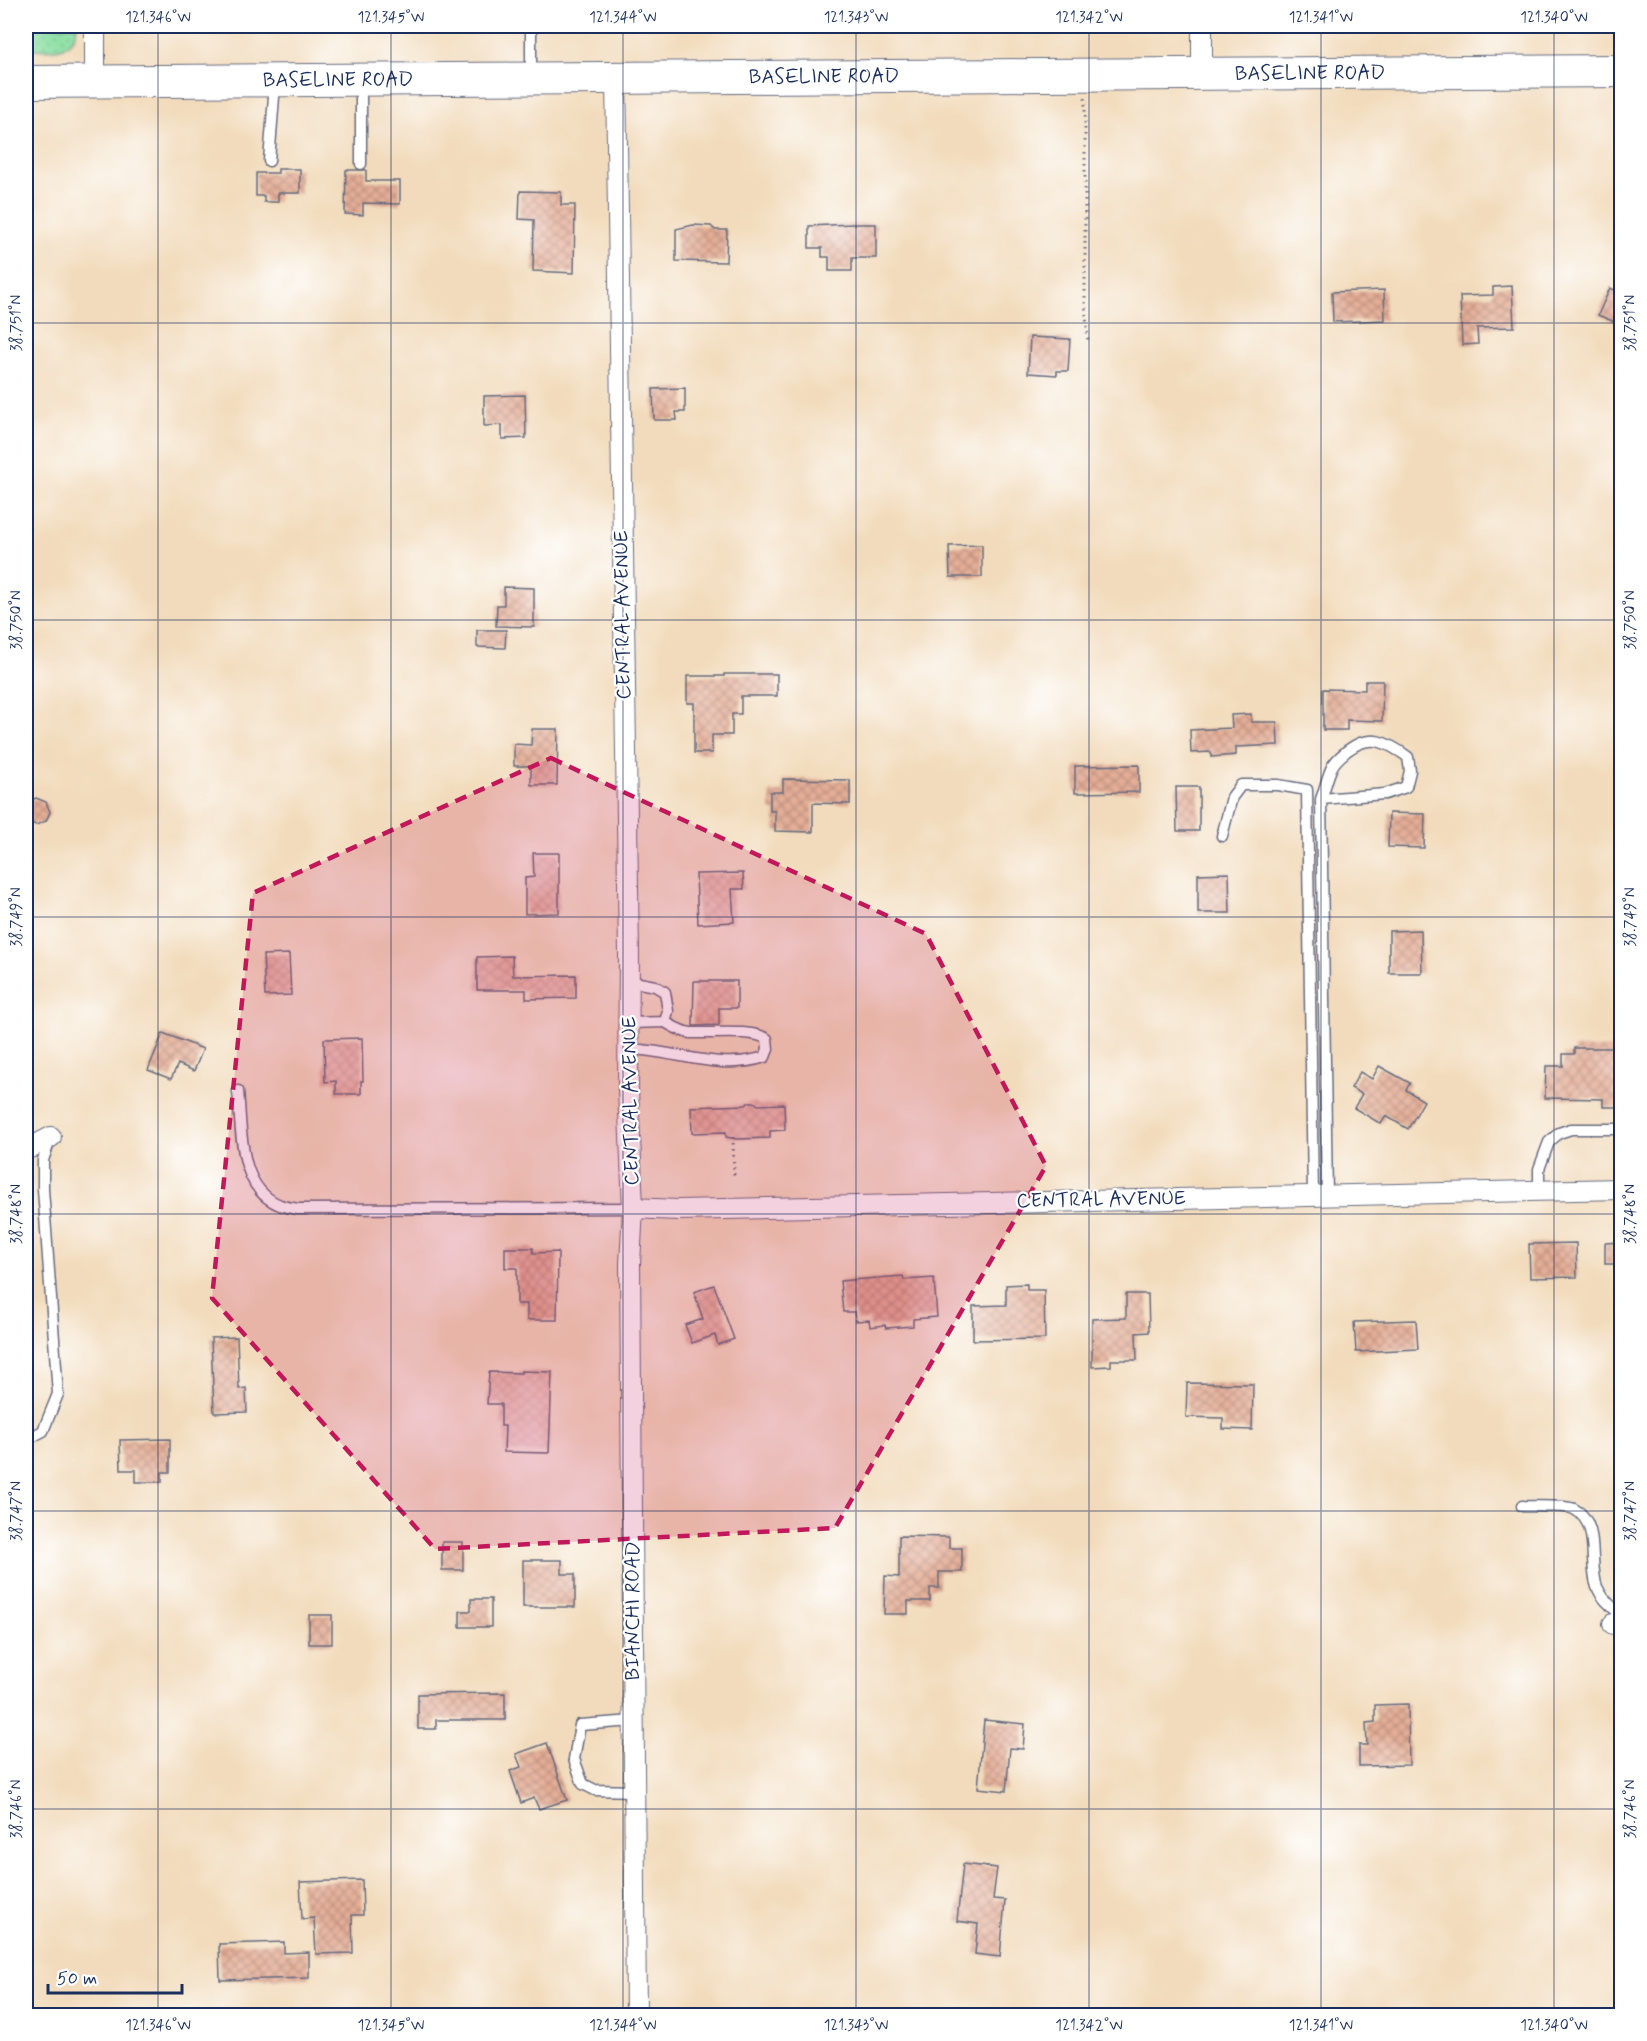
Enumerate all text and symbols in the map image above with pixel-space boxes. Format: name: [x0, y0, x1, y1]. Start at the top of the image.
text: 121.346°W: [125, 8, 191, 28]
text: 121.345°W: [358, 8, 424, 28]
text: 121.344°W: [589, 8, 657, 28]
text: 121.343°W: [824, 8, 888, 28]
text: 121.342°W: [1055, 8, 1123, 28]
text: 121.341°W: [1289, 8, 1353, 28]
text: 121.340°W: [1520, 8, 1588, 28]
street label: BASELINE ROAD: [1235, 59, 1385, 87]
street label: BASELINE ROAD: [749, 62, 899, 91]
street label: BASELINE ROAD: [263, 66, 413, 94]
text: 38.751°N: [7, 295, 27, 351]
text: 38.751°N: [1621, 295, 1641, 351]
street label: CENTRAL AVENUE: [608, 530, 638, 700]
text: 38.750°N: [7, 590, 27, 650]
text: 38.750°N: [1621, 590, 1641, 650]
text: 38.749°N: [7, 887, 27, 947]
text: 38.749°N: [1621, 887, 1641, 947]
street label: CENTRAL AVENUE: [616, 1016, 646, 1186]
text: 38.748°N: [7, 1184, 27, 1244]
text: 38.748°N: [1621, 1184, 1641, 1244]
street label: CENTRAL AVENUE: [1016, 1185, 1186, 1215]
text: 38.747°N: [7, 1481, 27, 1541]
text: 38.747°N: [1621, 1481, 1641, 1541]
street label: BIANCHI ROAD: [620, 1542, 647, 1680]
text: 38.746°N: [7, 1780, 27, 1838]
text: 38.746°N: [1621, 1780, 1641, 1838]
scale bar: [48, 1957, 182, 1995]
text: 50 m: [57, 1967, 97, 1991]
text: 121.346°W: [125, 2016, 191, 2036]
text: 121.345°W: [358, 2016, 424, 2036]
text: 121.344°W: [589, 2016, 657, 2036]
text: 121.343°W: [824, 2016, 888, 2036]
text: 121.342°W: [1055, 2016, 1123, 2036]
text: 121.341°W: [1289, 2016, 1353, 2036]
text: 121.340°W: [1520, 2016, 1588, 2036]

